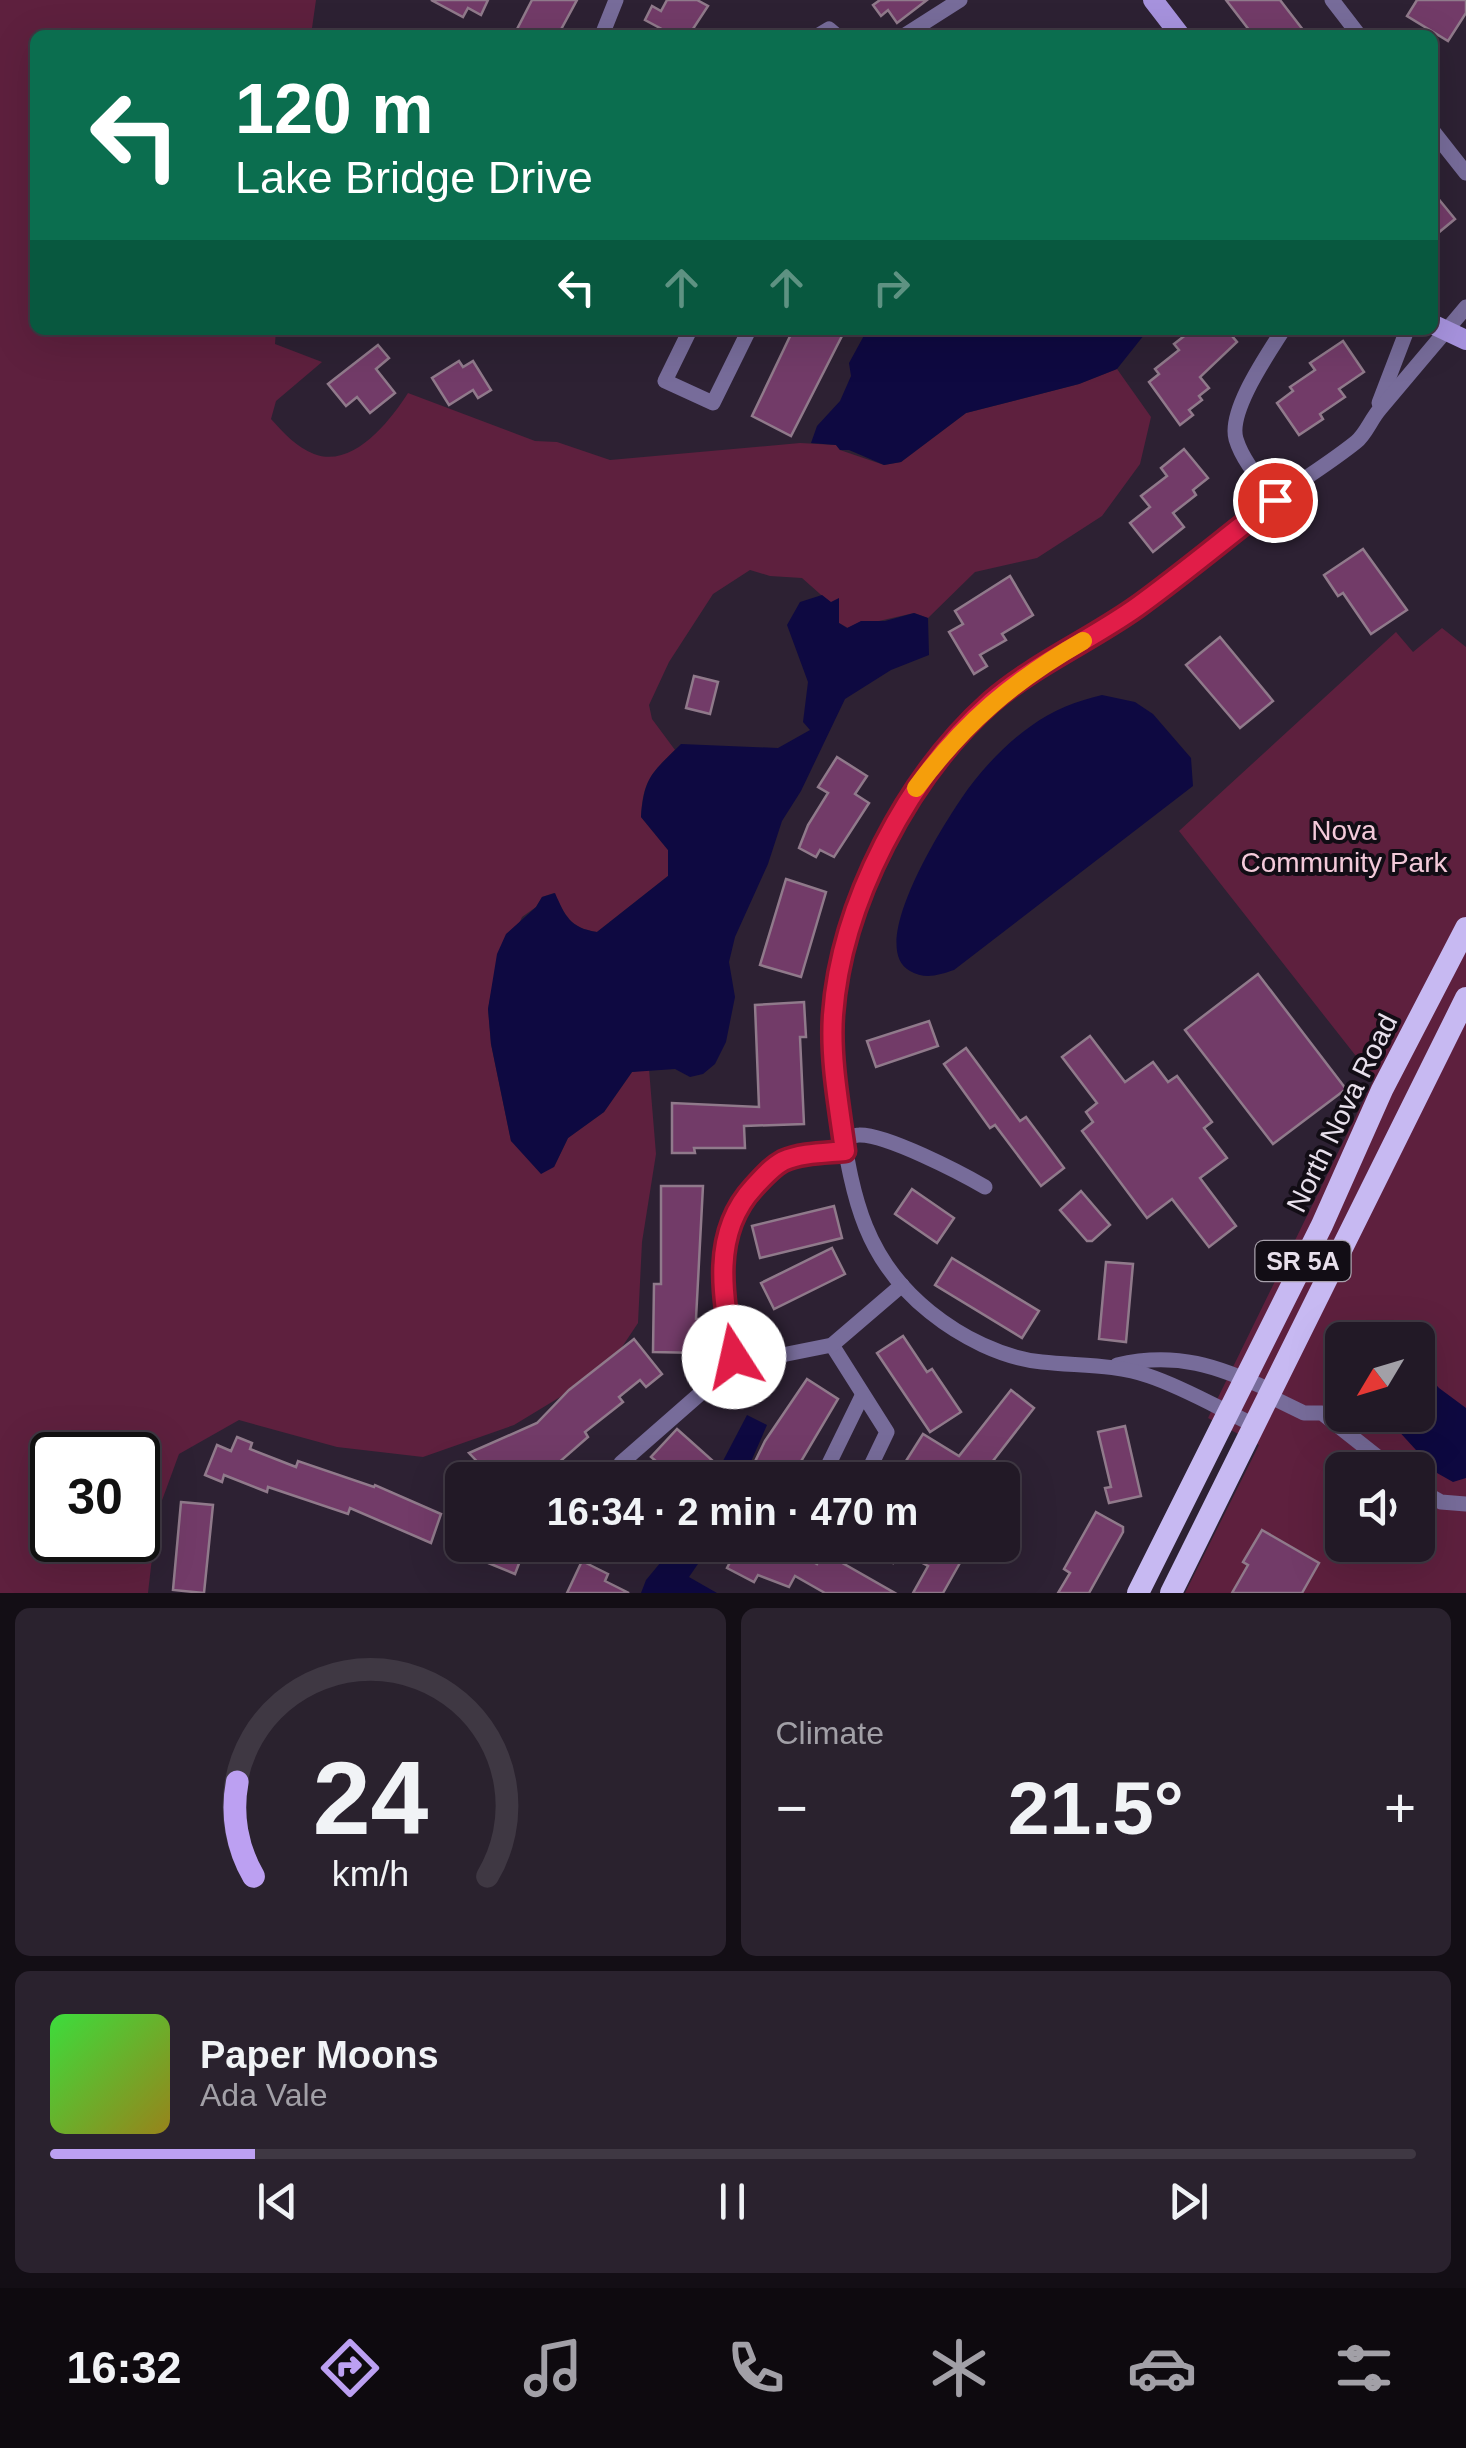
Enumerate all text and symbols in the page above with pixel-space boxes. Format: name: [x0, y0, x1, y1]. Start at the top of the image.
icon: left: [70, 70, 200, 200]
text: 120 m: [235, 70, 433, 148]
text: Lake Bridge Drive: [235, 152, 593, 203]
icon: left: [549, 260, 604, 315]
icon: ahead: [654, 260, 709, 315]
icon: ahead: [759, 260, 814, 315]
icon: right: [864, 260, 919, 315]
pin: [1233, 458, 1318, 543]
icon: arrive: [1248, 473, 1303, 528]
park label: Nova Community Park: [1241, 815, 1448, 878]
street label: North Nova Road: [1281, 1009, 1403, 1217]
road number: SR 5A: [1256, 1241, 1350, 1281]
position arrow: [682, 1305, 786, 1409]
north arrow: [1325, 1322, 1435, 1432]
map controls: [1325, 1322, 1435, 1562]
speed limit sign: 30: [30, 1432, 160, 1562]
button: sound: [1325, 1452, 1435, 1562]
text: 16:34 · 2 min · 470 m: [547, 1491, 918, 1533]
text: Climate: [776, 1715, 884, 1751]
text: 24: [312, 1740, 428, 1856]
text: 21.5°: [1008, 1766, 1184, 1850]
text: −: [776, 1777, 808, 1839]
text: +: [1384, 1777, 1416, 1839]
text: km/h: [332, 1854, 409, 1894]
text: Paper Moons: [200, 2034, 439, 2076]
text: Ada Vale: [200, 2077, 328, 2113]
icon: previous: [250, 2174, 305, 2229]
icon: pause: [705, 2174, 760, 2229]
icon: next: [1161, 2174, 1216, 2229]
icon: directions: [315, 2333, 385, 2403]
icon: music: [518, 2333, 588, 2403]
icon: phone: [721, 2333, 791, 2403]
icon: climate: [924, 2333, 994, 2403]
icon: car: [1127, 2333, 1197, 2403]
icon: filters: [1329, 2333, 1399, 2403]
text: 16:32: [66, 2342, 182, 2393]

